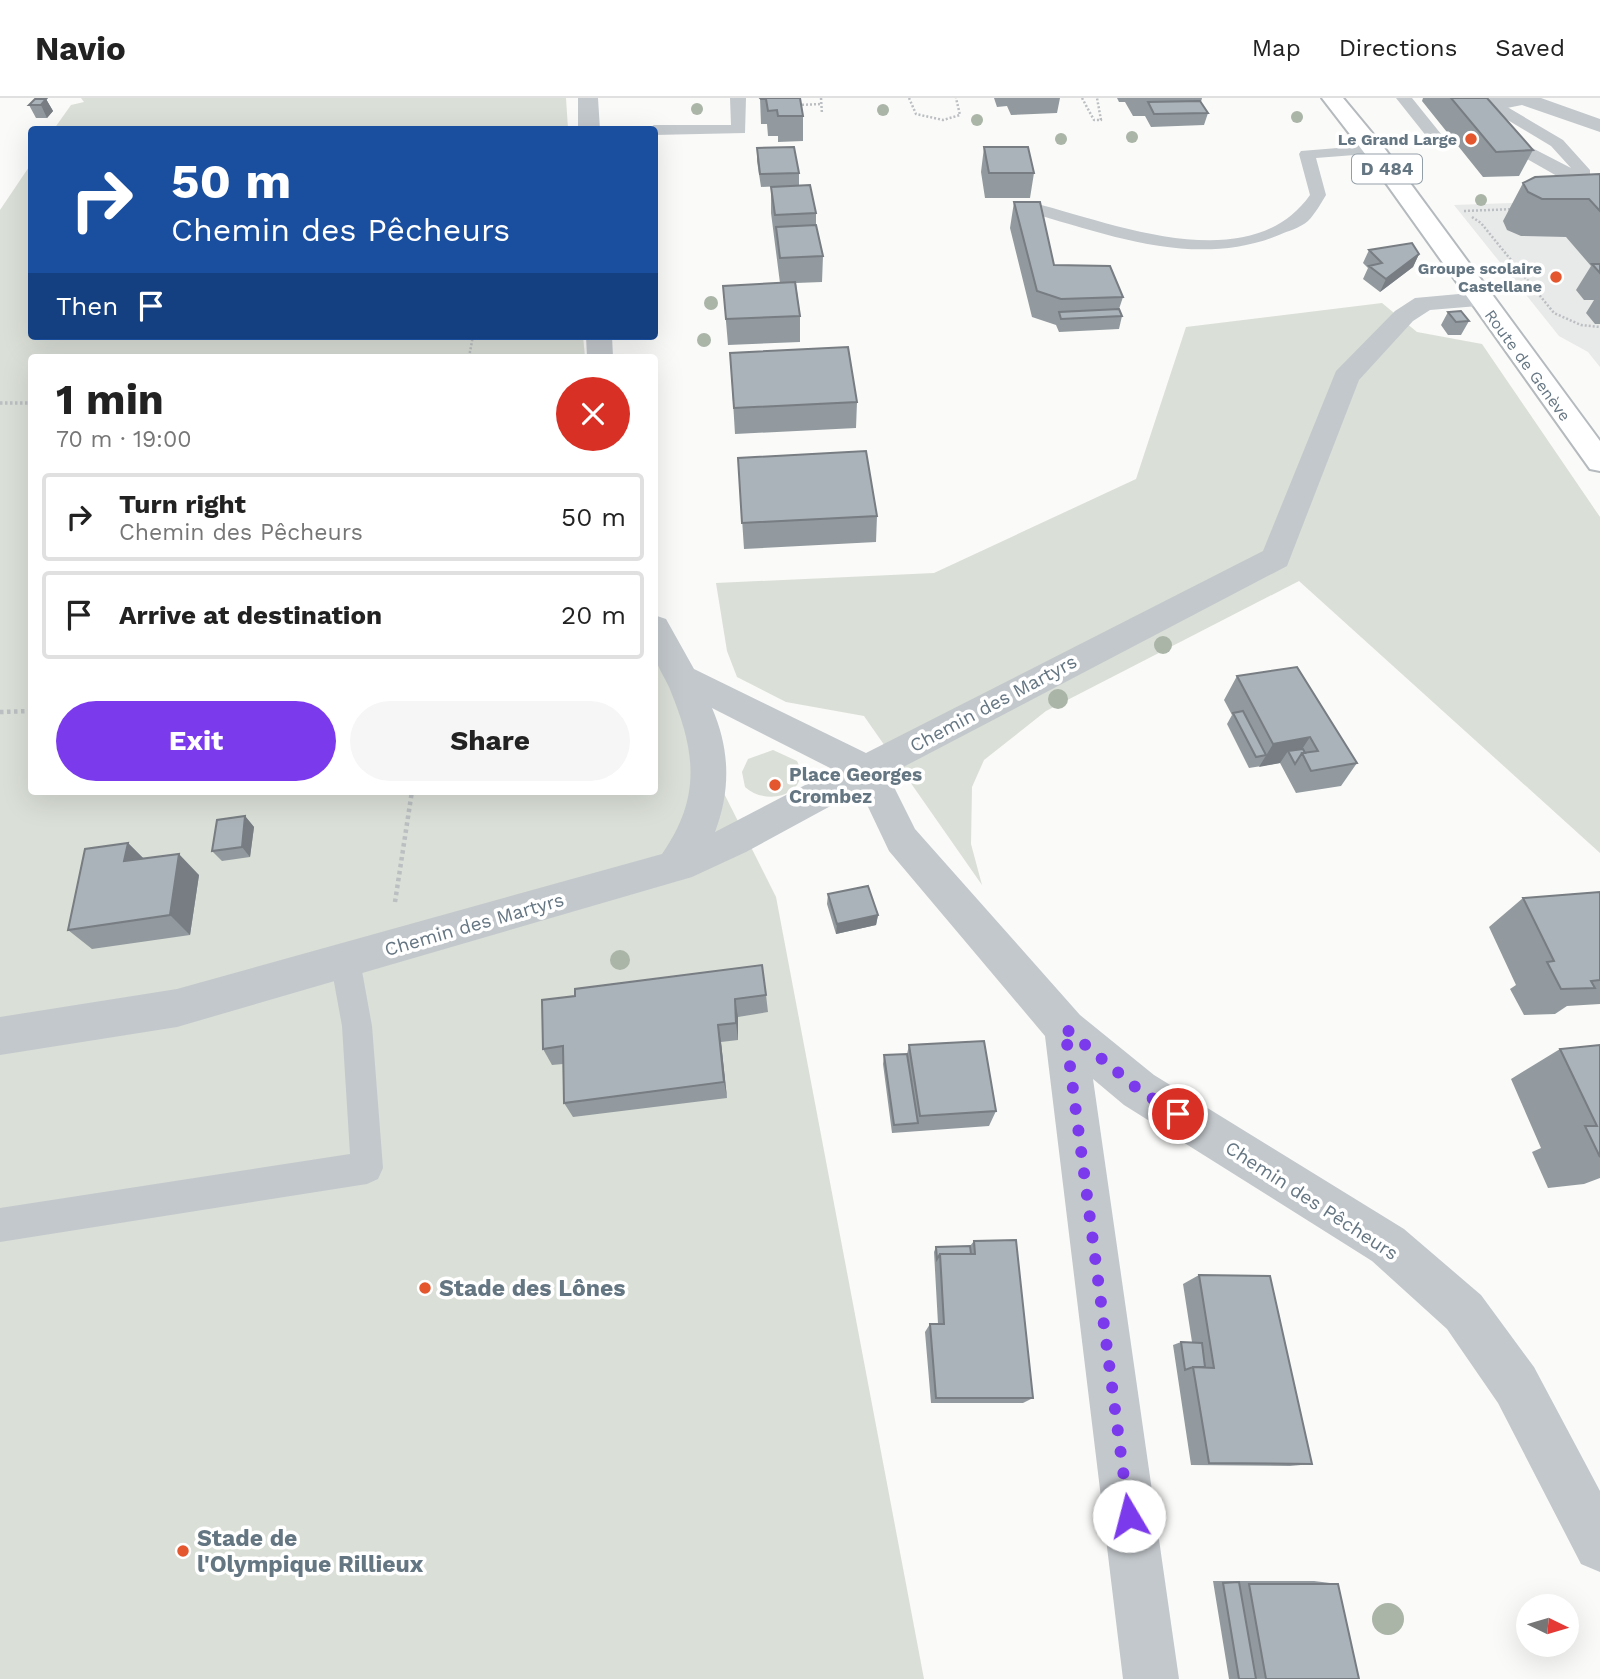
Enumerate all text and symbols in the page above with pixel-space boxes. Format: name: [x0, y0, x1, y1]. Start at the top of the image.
text: Navio: [35, 29, 126, 68]
text: Map: [1252, 34, 1301, 62]
text: Directions: [1339, 34, 1457, 62]
text: Saved: [1495, 34, 1565, 62]
place label: Le Grand Large: [1338, 130, 1457, 149]
marker: Le Grand Large: [1463, 131, 1479, 147]
text: 50 m: [171, 152, 291, 210]
icon: right: [56, 154, 147, 245]
road number: D 484: [1352, 154, 1422, 184]
text: Chemin des Pêcheurs: [171, 211, 510, 249]
place label: Groupe scolaire Castellane: [1418, 259, 1542, 296]
marker: Groupe scolaire Castellane: [1548, 269, 1564, 285]
icon: arrive: [132, 287, 170, 325]
text: Then: [56, 291, 118, 321]
street label: Route de Genève: [1481, 306, 1574, 425]
text: 1 min: [56, 375, 164, 424]
button: close: [556, 377, 630, 451]
text: 70 m · 19:00: [56, 426, 192, 453]
text: Turn right: [119, 489, 246, 519]
icon: right: [60, 498, 98, 536]
text: 50 m: [561, 502, 626, 532]
text: Chemin des Pêcheurs: [119, 519, 363, 546]
icon: arrive: [60, 596, 98, 634]
text: Arrive at destination: [119, 600, 382, 630]
text: 20 m: [561, 600, 626, 630]
street label: Chemin des Martyrs: [906, 650, 1081, 757]
button: Exit: [56, 701, 336, 781]
button: Share: [350, 701, 630, 781]
place label: Place Georges Crombez: [789, 763, 922, 808]
marker: Place Georges Crombez: [767, 777, 783, 793]
street label: Chemin des Martyrs: [382, 888, 567, 961]
pin: [1148, 1084, 1208, 1144]
icon: arrive: [1159, 1095, 1197, 1133]
street label: Chemin des Pêcheurs: [1221, 1136, 1402, 1265]
place label: Stade des Lônes: [439, 1275, 626, 1302]
marker: Stade des Lônes: [417, 1280, 433, 1296]
position arrow: [1092, 1479, 1166, 1553]
place label: Stade de l'Olympique Rillieux: [197, 1525, 424, 1578]
marker: Stade de l'Olympique Rillieux: [175, 1543, 191, 1559]
north arrow: [1516, 1594, 1578, 1657]
map controls: [1516, 1594, 1579, 1657]

